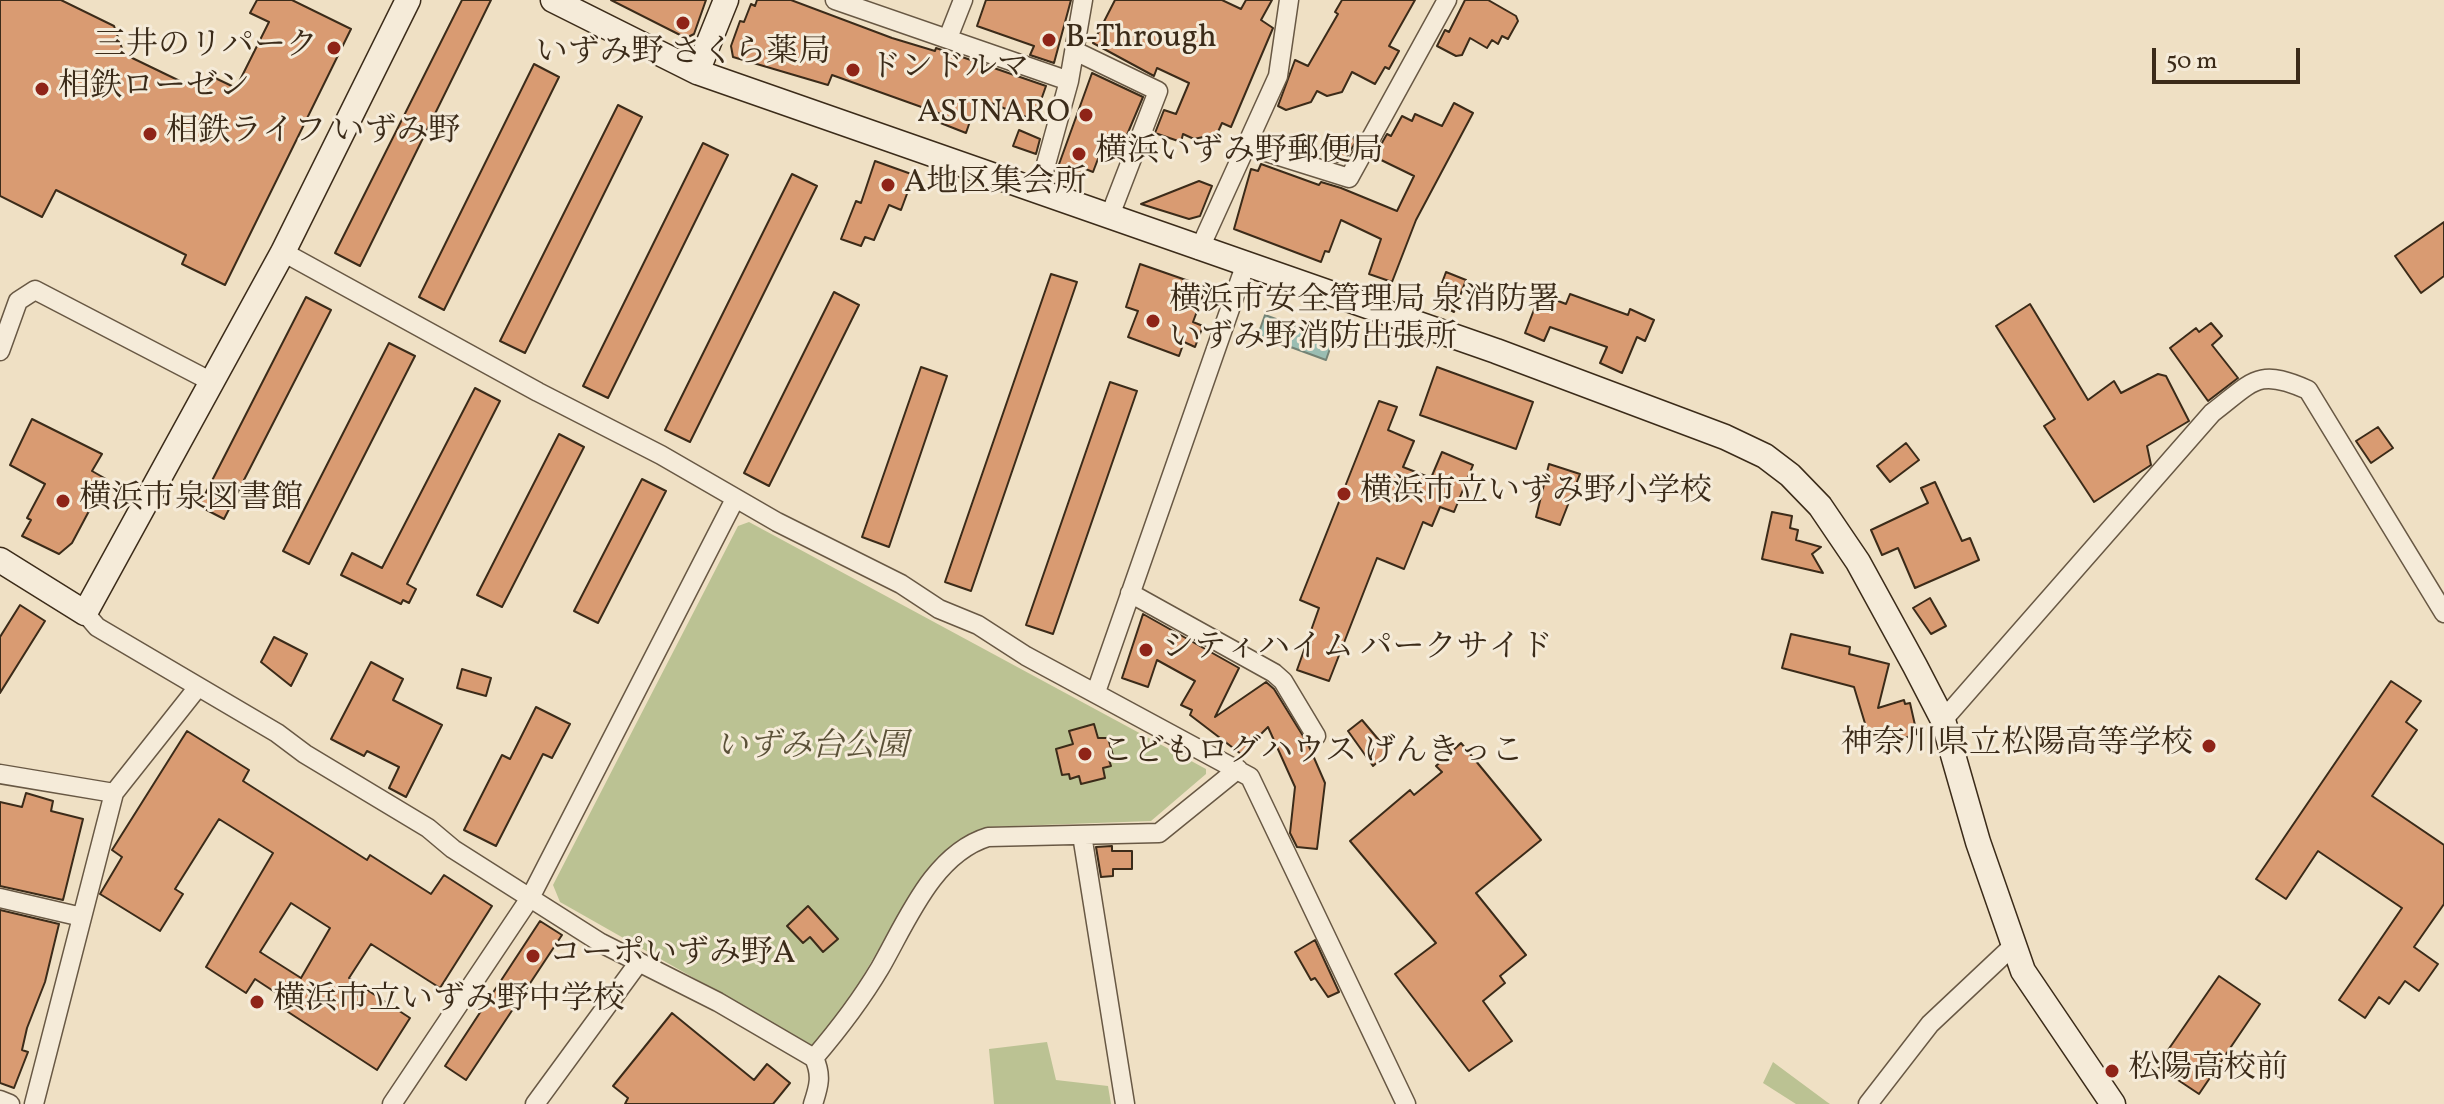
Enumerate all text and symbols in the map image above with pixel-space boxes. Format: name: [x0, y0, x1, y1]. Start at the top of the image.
marker: いずみ野 さくら薬局: [674, 14, 692, 32]
place label: B-Through: [1065, 21, 1217, 59]
place label: 三井のリパーク: [94, 29, 318, 67]
marker: B-Through: [1040, 31, 1058, 49]
scale bar: [2156, 32, 2304, 82]
place label: いずみ野 さくら薬局: [536, 36, 830, 74]
marker: 三井のリパーク: [325, 39, 343, 57]
text: 50 m: [2166, 45, 2218, 79]
place label: ドンドルマ: [869, 51, 1029, 89]
marker: ドンドルマ: [844, 61, 862, 79]
place label: 相鉄ローゼン: [58, 70, 250, 108]
marker: 相鉄ローゼン: [33, 80, 51, 98]
place label: ASUNARO: [917, 96, 1070, 134]
marker: ASUNARO: [1077, 106, 1095, 124]
place label: 相鉄ライフ いずみ野: [166, 115, 460, 153]
marker: 相鉄ライフ いずみ野: [141, 125, 159, 143]
place label: 横浜いずみ野郵便局: [1095, 135, 1383, 173]
marker: 横浜いずみ野郵便局: [1070, 145, 1088, 163]
place label: A地区集会所: [904, 166, 1087, 204]
marker: A地区集会所: [879, 176, 897, 194]
place label: 横浜市安全管理局 泉消防署 いずみ野消防出張所: [1169, 284, 1559, 359]
marker: 横浜市安全管理局 泉消防署 いずみ野消防出張所: [1144, 312, 1162, 330]
place label: 横浜市立いずみ野小学校: [1360, 475, 1712, 513]
place label: 横浜市泉図書館: [79, 482, 303, 520]
marker: 横浜市立いずみ野小学校: [1335, 485, 1353, 503]
marker: 横浜市泉図書館: [54, 492, 72, 510]
place label: シティハイム パークサイド: [1162, 631, 1552, 669]
marker: シティハイム パークサイド: [1137, 641, 1155, 659]
place label: 神奈川県立松陽高等学校: [1841, 727, 2193, 765]
park label: いずみ台公園: [716, 730, 908, 768]
place label: こどもログハウス げんきっこ: [1101, 735, 1523, 773]
marker: 神奈川県立松陽高等学校: [2200, 737, 2218, 755]
marker: こどもログハウス げんきっこ: [1076, 745, 1094, 763]
place label: コーポいずみ野A: [549, 937, 796, 975]
marker: コーポいずみ野A: [524, 947, 542, 965]
place label: 横浜市立いずみ野中学校: [273, 983, 625, 1021]
marker: 横浜市立いずみ野中学校: [248, 993, 266, 1011]
place label: 松陽高校前: [2128, 1052, 2288, 1090]
marker: 松陽高校前: [2103, 1062, 2121, 1080]

